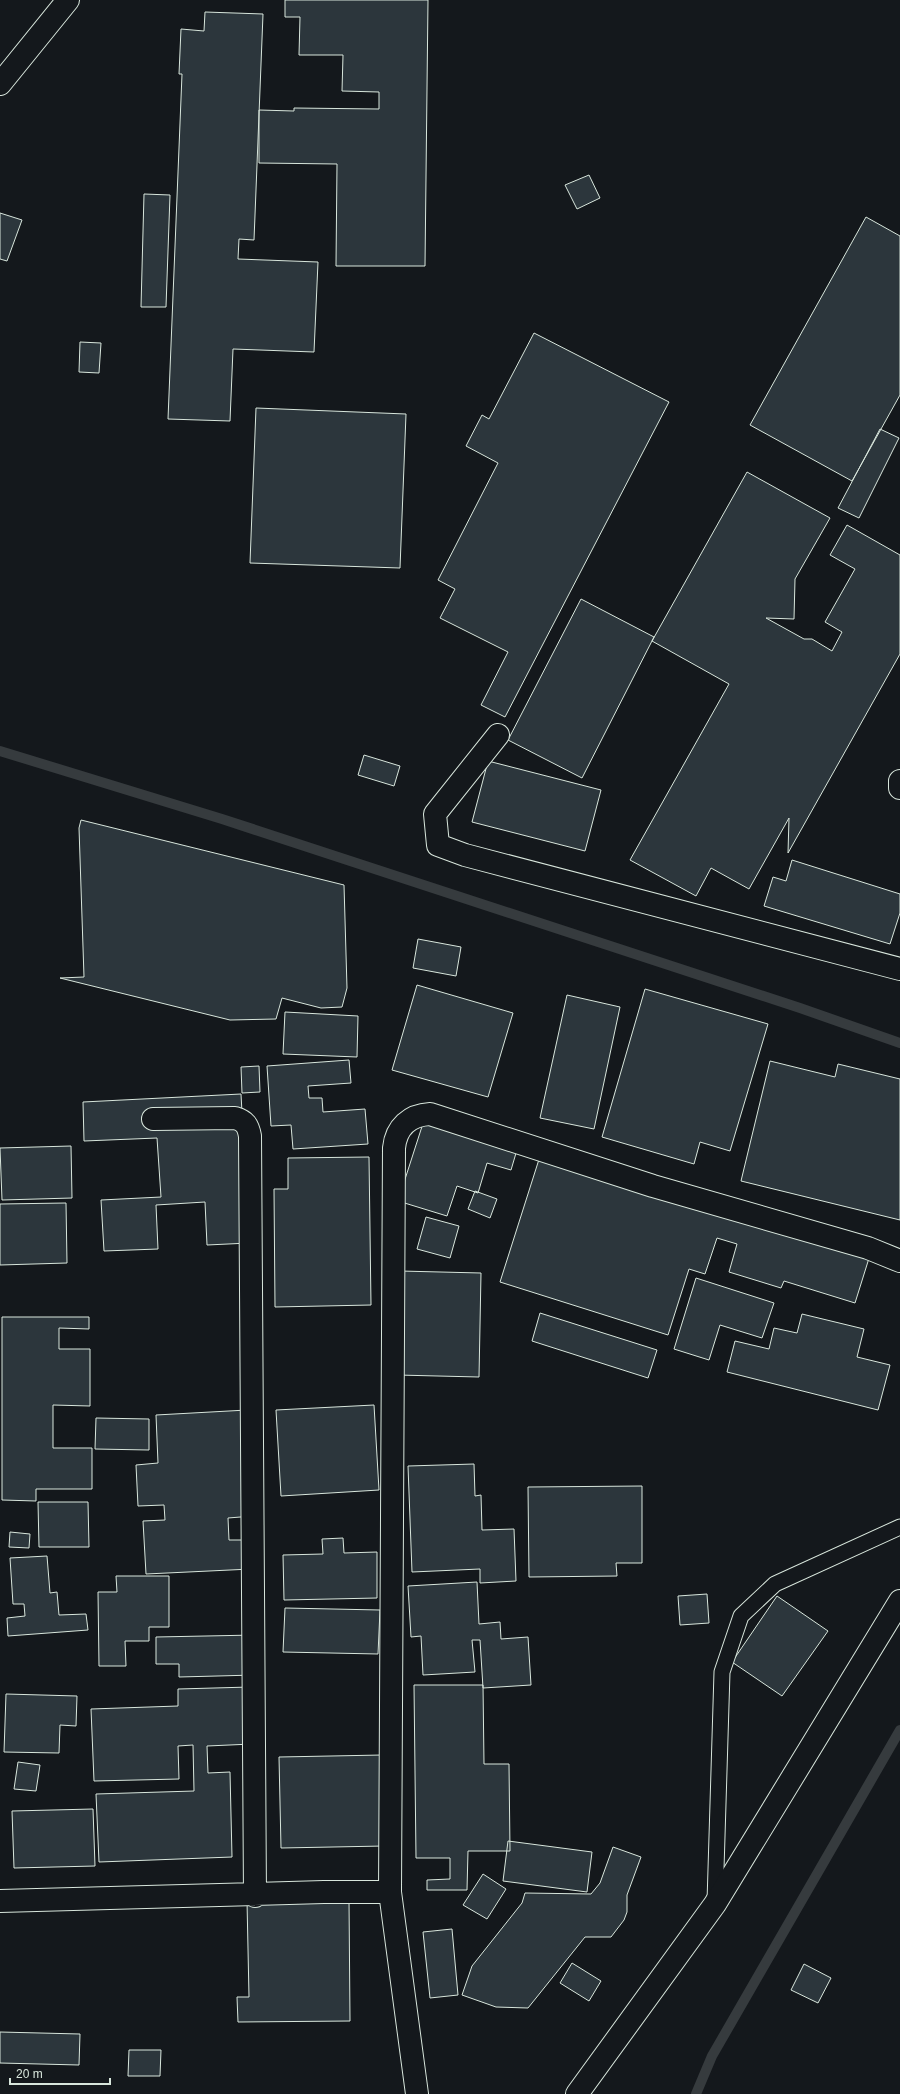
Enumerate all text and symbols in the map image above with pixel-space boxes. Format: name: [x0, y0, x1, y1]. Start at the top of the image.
scale bar: [10, 2060, 110, 2086]
text: 20 m: [16, 2067, 43, 2081]

